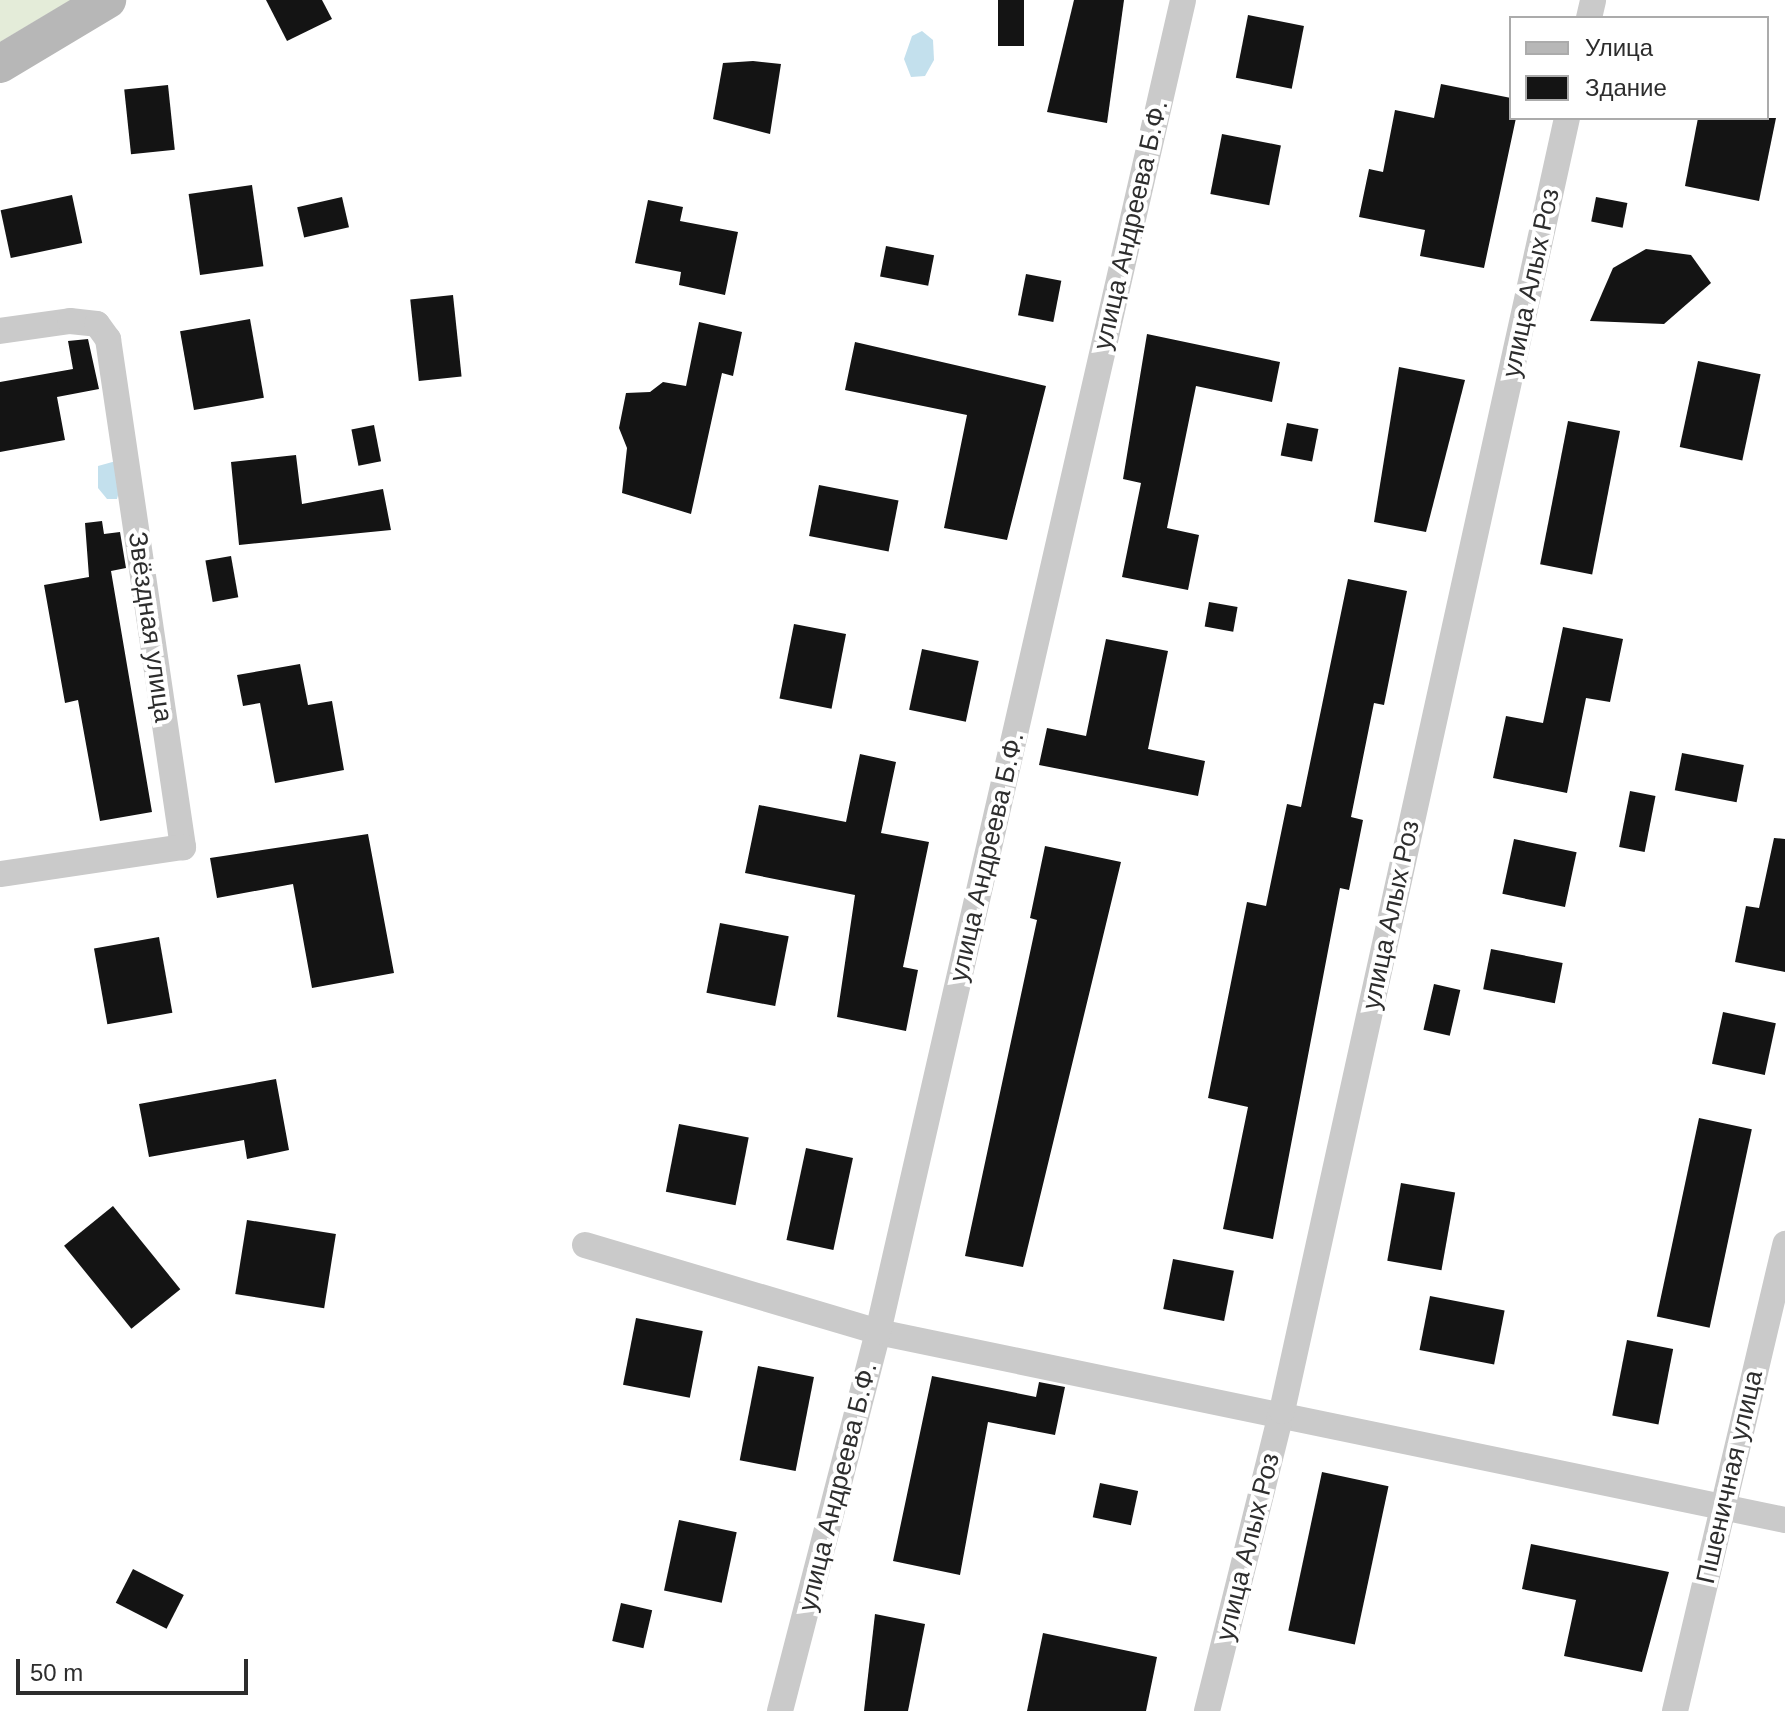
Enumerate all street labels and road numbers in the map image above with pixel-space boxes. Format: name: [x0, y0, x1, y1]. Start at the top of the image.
street label: улица Андреева Б.Ф.: [1087, 97, 1175, 353]
street label: улица Алых Роз: [1496, 186, 1566, 380]
street label: Звёздная улица: [121, 530, 179, 724]
street label: улица Андреева Б.Ф.: [943, 729, 1031, 985]
street label: улица Алых Роз: [1356, 818, 1426, 1012]
street label: улица Андреева Б.Ф.: [792, 1359, 884, 1615]
street label: Пшеничная улица: [1690, 1367, 1770, 1587]
street label: улица Алых Роз: [1210, 1450, 1286, 1644]

